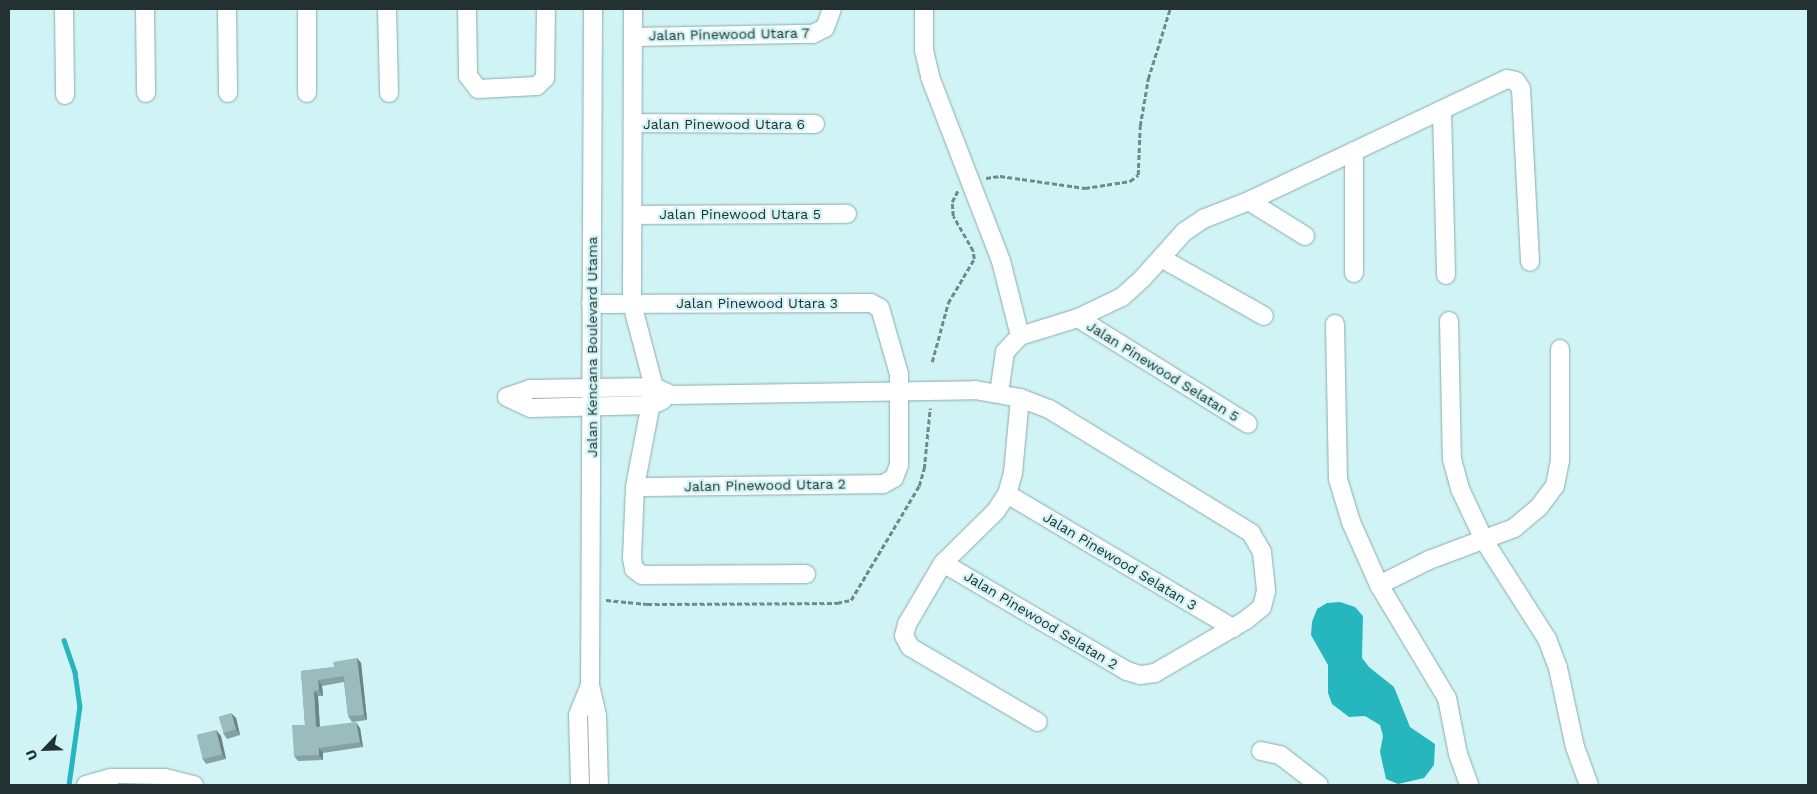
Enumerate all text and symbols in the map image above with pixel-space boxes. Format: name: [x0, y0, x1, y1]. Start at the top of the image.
street label: Jalan Pinewood Utara 7: [648, 24, 810, 44]
street label: Jalan Pinewood Utara 6: [643, 116, 805, 132]
street label: Jalan Pinewood Utara 5: [659, 206, 821, 222]
street label: Jalan Kencana Boulevard Utama: [584, 236, 600, 458]
street label: Jalan Pinewood Utara 3: [676, 295, 838, 311]
street label: Jalan Pinewood Selatan 5: [1084, 317, 1242, 425]
street label: Jalan Pinewood Utara 2: [684, 475, 846, 495]
street label: Jalan Pinewood Selatan 3: [1040, 508, 1200, 614]
street label: Jalan Pinewood Selatan 2: [961, 567, 1121, 673]
north arrow: [20, 724, 70, 774]
text: U: [22, 747, 41, 763]

